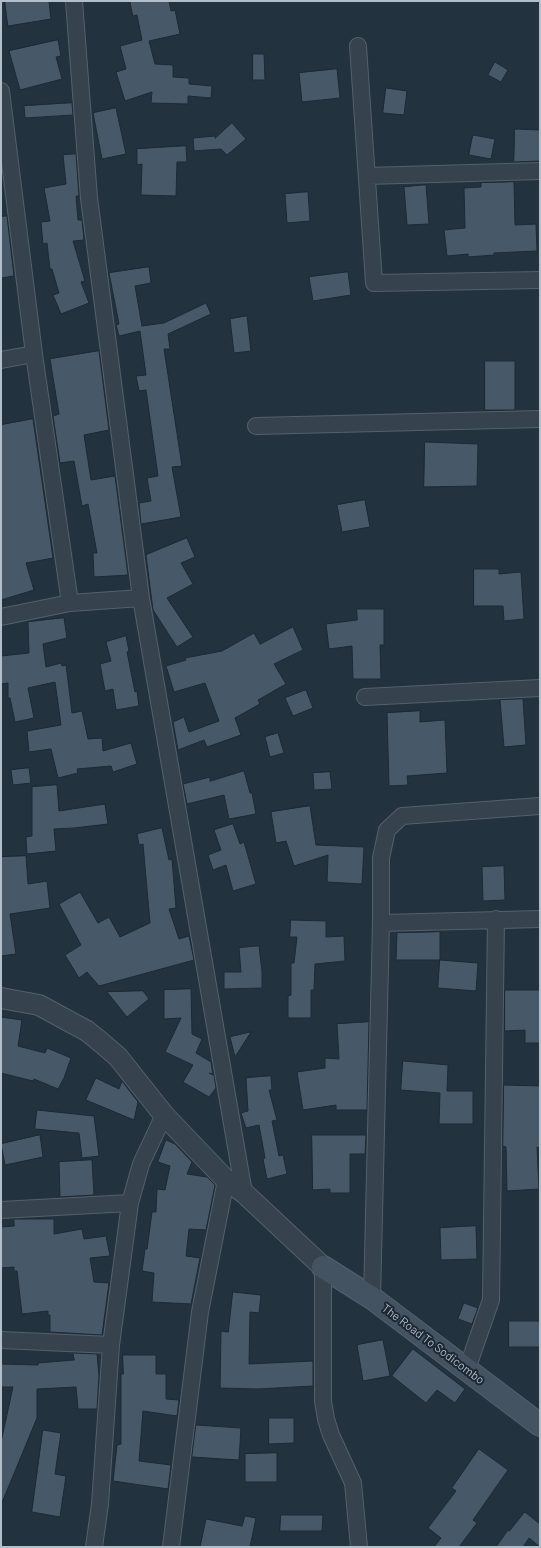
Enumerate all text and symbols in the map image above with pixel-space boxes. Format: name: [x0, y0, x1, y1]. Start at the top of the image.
street label: The Road To Sodicombo: [379, 1301, 487, 1387]

